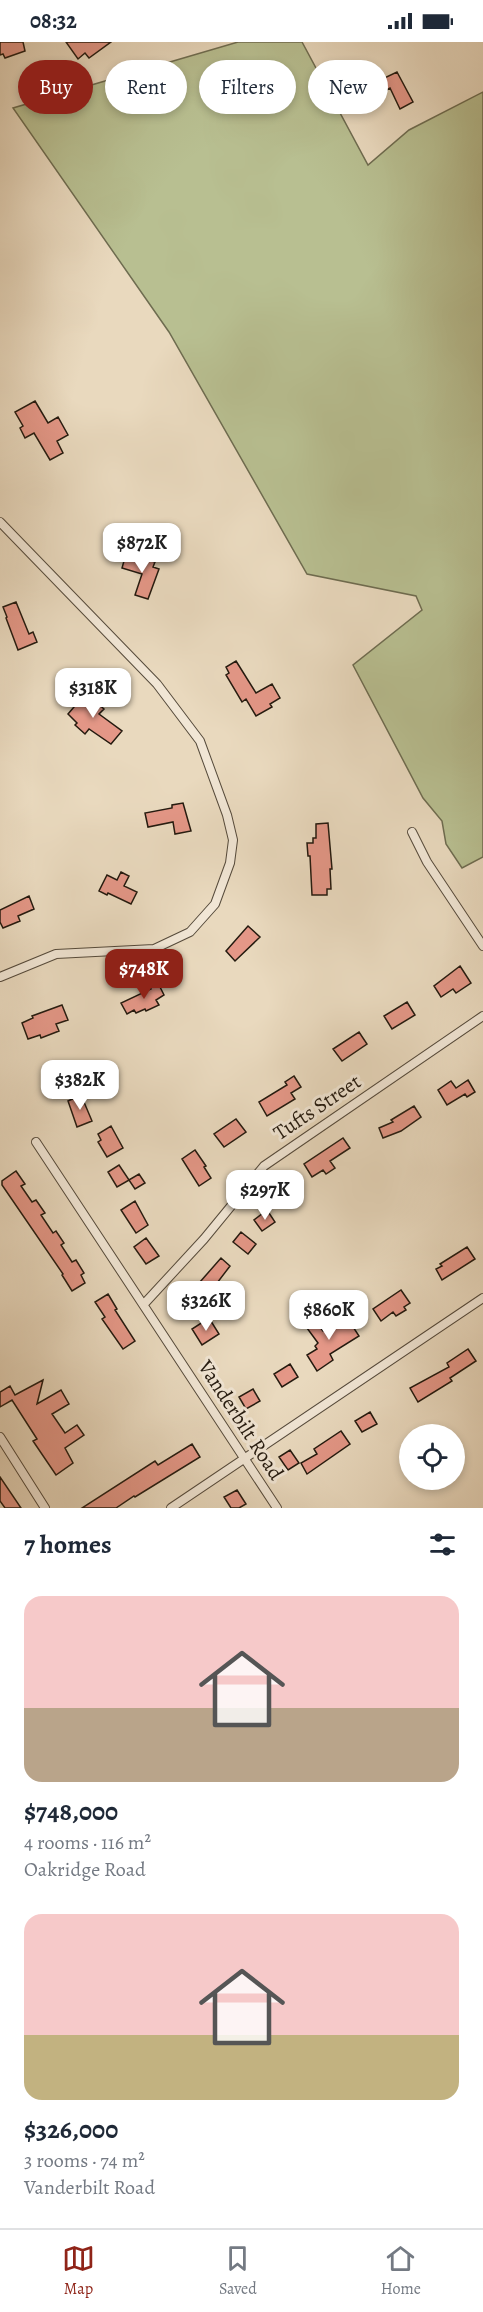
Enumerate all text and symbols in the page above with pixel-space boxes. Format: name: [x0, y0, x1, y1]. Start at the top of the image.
text: 08:32: [30, 6, 77, 36]
chip: Buy: [18, 60, 93, 114]
chip: Rent: [105, 60, 187, 114]
chip: Filters: [199, 60, 296, 114]
chip: New: [308, 60, 388, 114]
pin: $872K: [100, 523, 184, 574]
text: $872K: [117, 529, 167, 556]
pin: $318K: [51, 668, 135, 719]
text: $318K: [69, 674, 117, 701]
pin: $748K: [102, 949, 186, 1000]
text: $748K: [119, 955, 169, 982]
pin: $382K: [38, 1060, 122, 1111]
text: $382K: [55, 1066, 105, 1093]
street label: Tufts Street: [268, 1067, 366, 1147]
pin: $297K: [223, 1170, 307, 1221]
text: $297K: [240, 1176, 290, 1203]
pin: $326K: [164, 1281, 248, 1332]
text: $326K: [181, 1287, 231, 1314]
pin: $860K: [287, 1290, 371, 1341]
text: $860K: [303, 1296, 355, 1323]
street label: Vanderbilt Road: [191, 1354, 291, 1486]
map controls: [399, 1424, 465, 1490]
button: locate: [399, 1424, 465, 1490]
text: 7 homes: [24, 1527, 112, 1562]
icon: filters: [426, 1528, 459, 1561]
icon: home: [188, 1635, 296, 1743]
text: $748,000: [24, 1794, 118, 1829]
text: 4 rooms · 116 m²: [24, 1829, 151, 1856]
text: Oakridge Road: [24, 1856, 146, 1883]
icon: home: [188, 1953, 296, 2061]
text: $326,000: [24, 2112, 118, 2147]
text: 3 rooms · 74 m²: [24, 2147, 145, 2174]
text: Vanderbilt Road: [24, 2174, 155, 2201]
tab: Map: [62, 2242, 95, 2300]
tab: Saved: [219, 2242, 257, 2300]
tab: Home: [381, 2242, 421, 2300]

